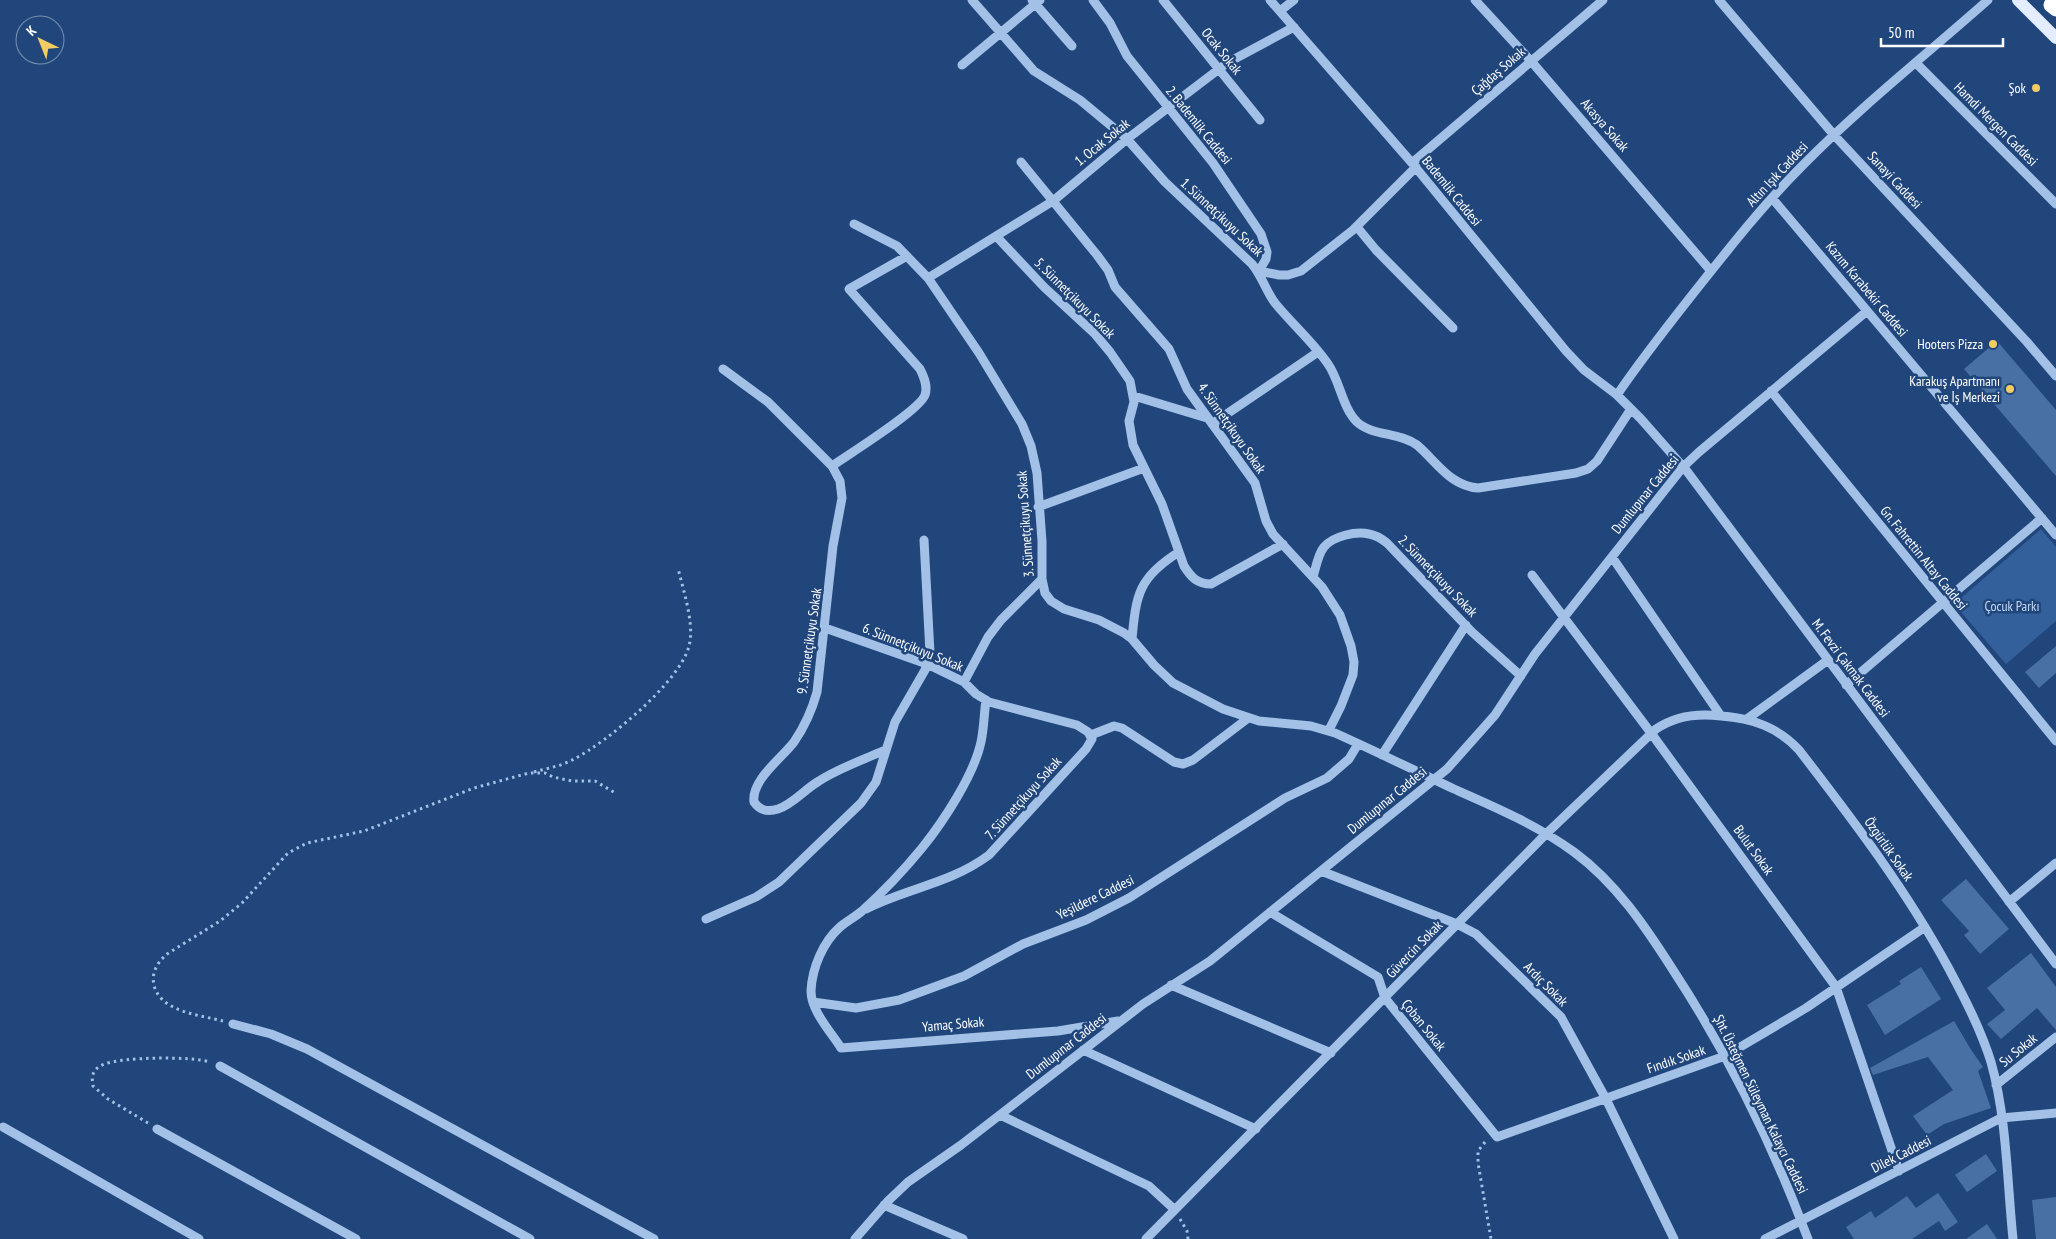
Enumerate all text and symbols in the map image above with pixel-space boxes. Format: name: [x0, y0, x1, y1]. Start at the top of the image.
north arrow: [15, 15, 65, 65]
scale bar: [1881, 15, 2004, 47]
text: K: [22, 21, 40, 40]
text: 50 m: [1888, 23, 1914, 42]
street label: Ocak Sokak: [1198, 24, 1247, 78]
street label: Çağdaş Sokak: [1467, 42, 1529, 99]
street label: Hamdi Mergen Caddesi: [1950, 78, 2042, 170]
place label: Şok: [2009, 79, 2027, 97]
street label: 2. Bademlik Caddesi: [1162, 82, 1236, 168]
marker: Şok: [2030, 82, 2042, 94]
street label: Akasya Sokak: [1577, 95, 1633, 156]
street label: 1. Ocak Sokak: [1071, 114, 1134, 170]
street label: Altın Işık Caddesi: [1742, 138, 1812, 210]
street label: Sanayi Caddesi: [1864, 147, 1926, 213]
street label: Bademlik Caddesi: [1418, 152, 1486, 230]
street label: 1. Sünnetçikuyu Sokak: [1177, 174, 1268, 260]
street label: Kazım Karabekir Caddesi: [1822, 238, 1912, 340]
street label: 5. Sünnetçikuyu Sokak: [1031, 254, 1120, 343]
place label: Hooters Pizza: [1917, 335, 1983, 353]
marker: Hooters Pizza: [1987, 338, 1999, 350]
place label: Karakuş Apartmanı ve İş Merkezi: [1909, 372, 2000, 406]
street label: 4. Sünnetçikuyu Sokak: [1194, 379, 1270, 477]
marker: Karakuş Apartmanı ve İş Merkezi: [2004, 383, 2016, 395]
street label: Dumlupınar Caddesi: [1607, 451, 1683, 537]
street label: 3. Sünnetçikuyu Sokak: [1012, 469, 1038, 578]
street label: Gn. Fahrettin Altay Caddesi: [1876, 502, 1972, 614]
street label: 2. Sünnetçikuyu Sokak: [1394, 531, 1482, 621]
street label: 9. Sünnetçikuyu Sokak: [793, 586, 825, 695]
park label: Çocuk Parkı: [1984, 597, 2040, 615]
street label: M. Fevzi Çakmak Caddesi: [1808, 615, 1894, 721]
street label: 6. Sünnetçikuyu Sokak: [860, 619, 967, 676]
street label: 7. Sünnetçikuyu Sokak: [981, 752, 1065, 843]
street label: Dumlupınar Caddesi: [1344, 762, 1430, 838]
street label: Özgürlük Sokak: [1860, 813, 1918, 885]
street label: Bulut Sokak: [1730, 822, 1778, 879]
street label: Yeşildere Caddesi: [1053, 870, 1137, 924]
street label: Güvercin Sokak: [1382, 916, 1446, 982]
street label: Ardıç Sokak: [1520, 958, 1572, 1010]
street label: Çoban Sokak: [1398, 995, 1451, 1055]
street label: Dumlupınar Caddesi: [1022, 1009, 1110, 1083]
street label: Yamaç Sokak: [921, 1012, 985, 1036]
street label: Şht. Üsteğmen Süleyman Kalaycı Caddesi: [1710, 1012, 1812, 1196]
street label: Su Sokak: [1995, 1029, 2041, 1071]
street label: Fındık Sokak: [1644, 1040, 1708, 1077]
street label: Dilek Caddesi: [1868, 1131, 1934, 1177]

